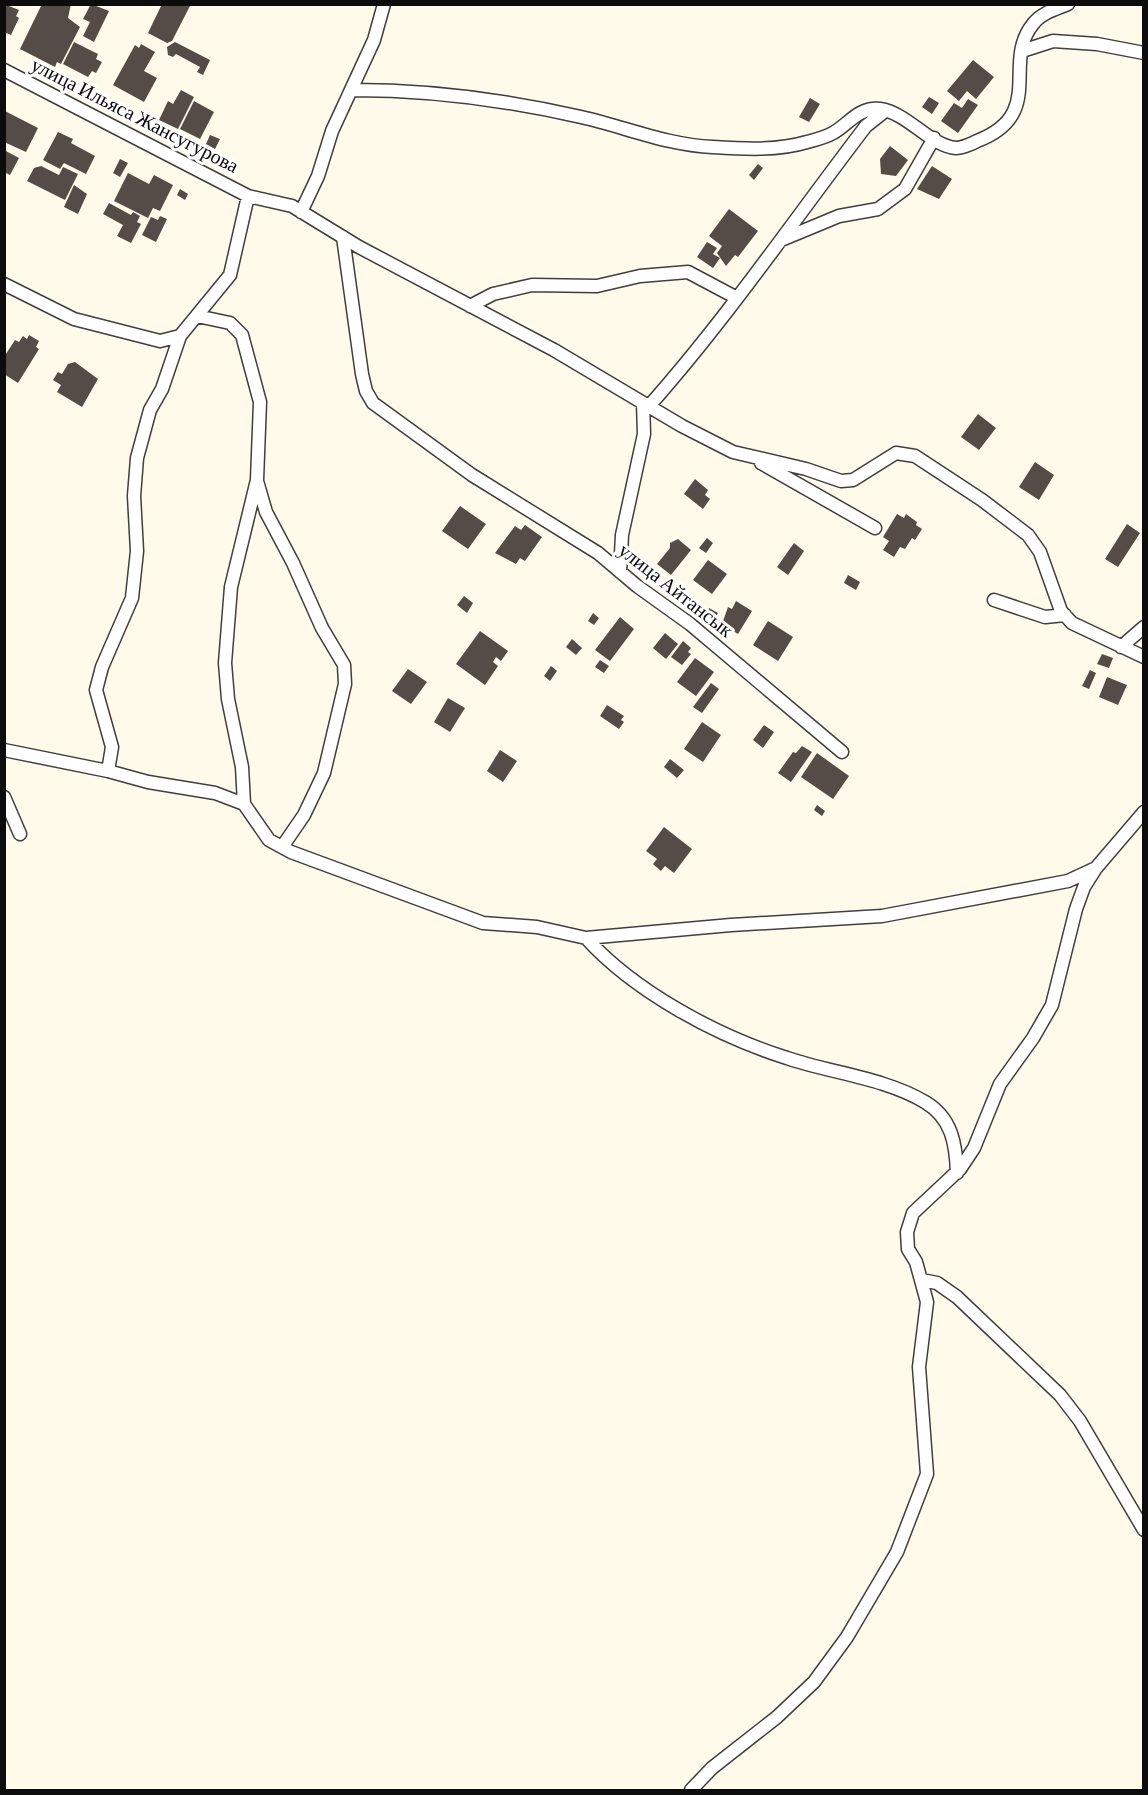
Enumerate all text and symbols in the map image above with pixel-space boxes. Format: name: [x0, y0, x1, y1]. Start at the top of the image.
street label: улица Ильяса Жансугурова: [27, 53, 242, 178]
street label: улица Айтансык: [614, 539, 738, 642]

